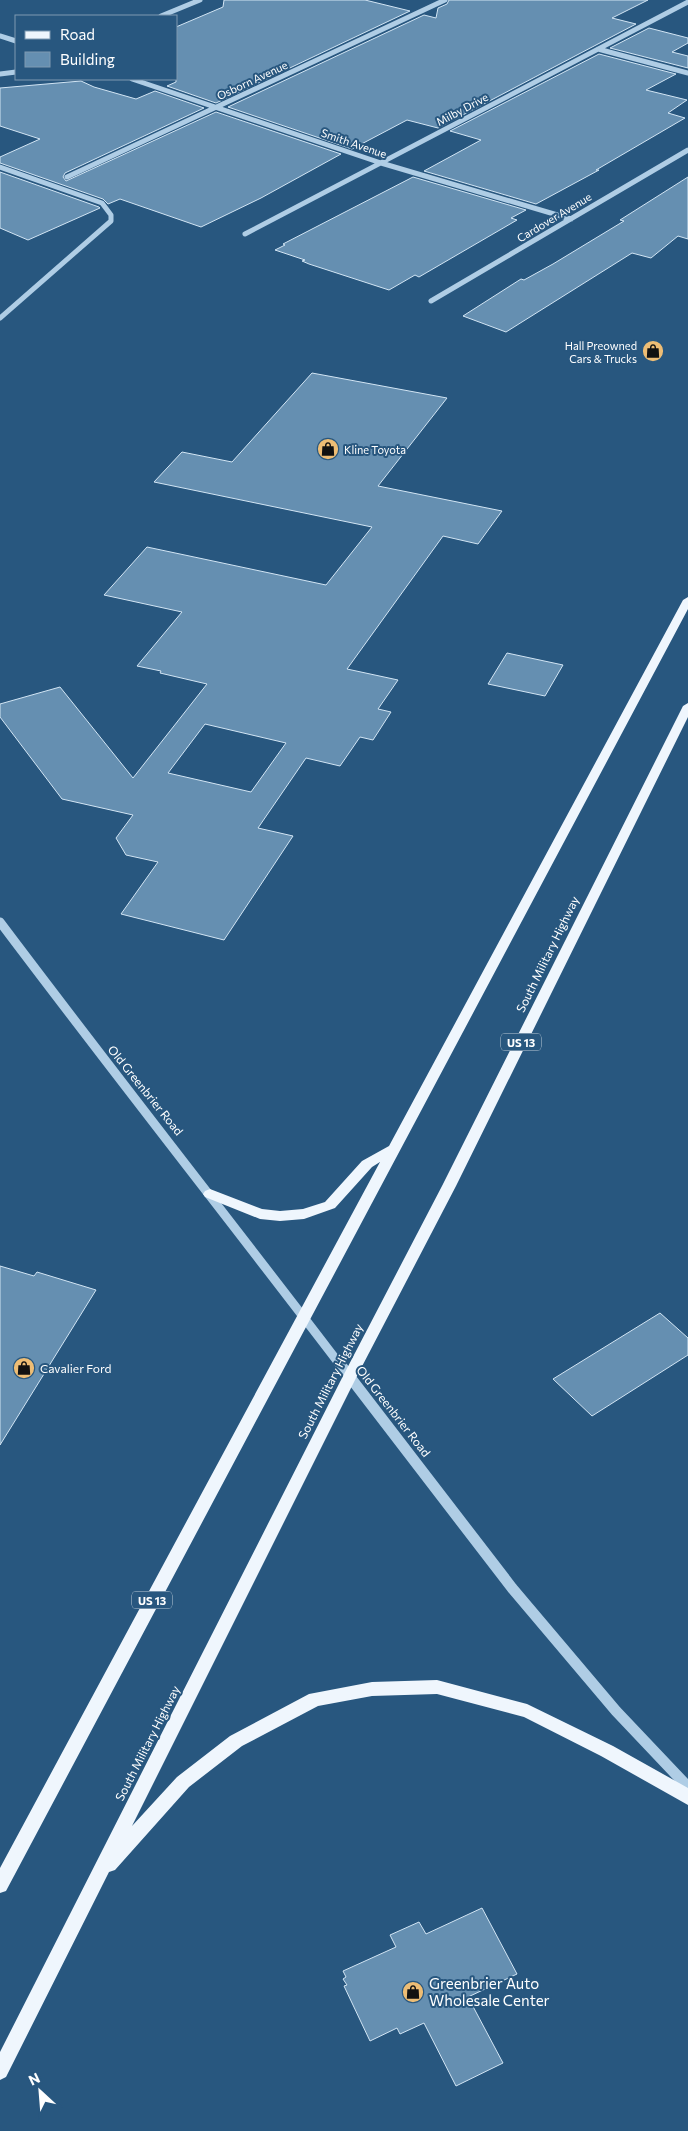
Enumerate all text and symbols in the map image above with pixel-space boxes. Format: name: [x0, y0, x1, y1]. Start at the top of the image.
legend: [15, 15, 178, 80]
text: Road: [60, 25, 95, 43]
text: Building: [60, 50, 115, 68]
street label: Osborn Avenue: [215, 58, 290, 102]
street label: Milby Drive: [434, 90, 490, 128]
street label: Smith Avenue: [320, 126, 389, 160]
street label: Cardover Avenue: [514, 190, 594, 244]
place label: Hall Preowned Cars & Trucks: [565, 339, 637, 365]
shop icon: Hall Preowned Cars & Trucks: [641, 339, 665, 363]
shop icon: Kline Toyota: [316, 437, 340, 461]
place label: Kline Toyota: [344, 443, 406, 456]
street label: South Military Highway: [513, 894, 581, 1014]
road number: US 13: [501, 1034, 541, 1050]
street label: Old Greenbrier Road: [105, 1042, 187, 1138]
street label: South Military Highway: [295, 1321, 365, 1441]
shop icon: Cavalier Ford: [12, 1356, 36, 1380]
place label: Cavalier Ford: [40, 1361, 112, 1375]
street label: Old Greenbrier Road: [354, 1363, 434, 1459]
road number: US 13: [132, 1592, 172, 1608]
street label: South Military Highway: [112, 1683, 182, 1803]
place label: Greenbrier Auto Wholesale Center: [429, 1974, 550, 2009]
shop icon: Greenbrier Auto Wholesale Center: [401, 1980, 425, 2004]
north arrow: [15, 2066, 65, 2116]
text: N: [26, 2069, 43, 2089]

